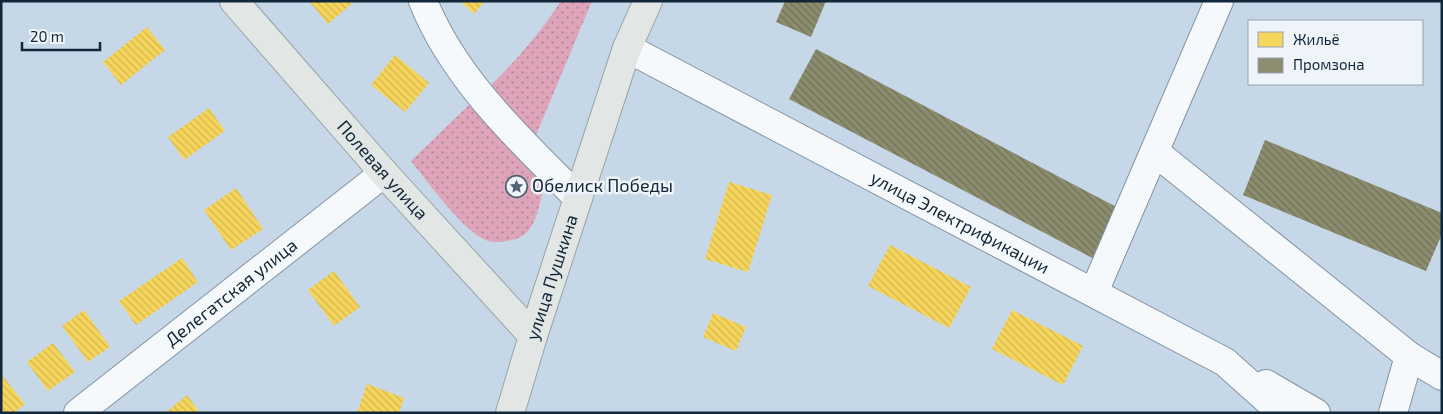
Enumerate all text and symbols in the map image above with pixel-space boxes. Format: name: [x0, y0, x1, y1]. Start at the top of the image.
scale bar: [22, 20, 100, 52]
legend: [1248, 20, 1423, 85]
text: 20 m: [30, 27, 64, 45]
text: Жильё: [1293, 30, 1340, 48]
text: Промзона: [1293, 55, 1365, 73]
street label: Полевая улица: [333, 115, 433, 224]
street label: улица Электрификации: [867, 166, 1054, 278]
place icon: Обелиск Победы: [504, 174, 528, 198]
place label: Обелиск Победы: [532, 174, 673, 196]
street label: улица Пушкина: [520, 211, 582, 343]
street label: Делегатская улица: [160, 233, 301, 350]

